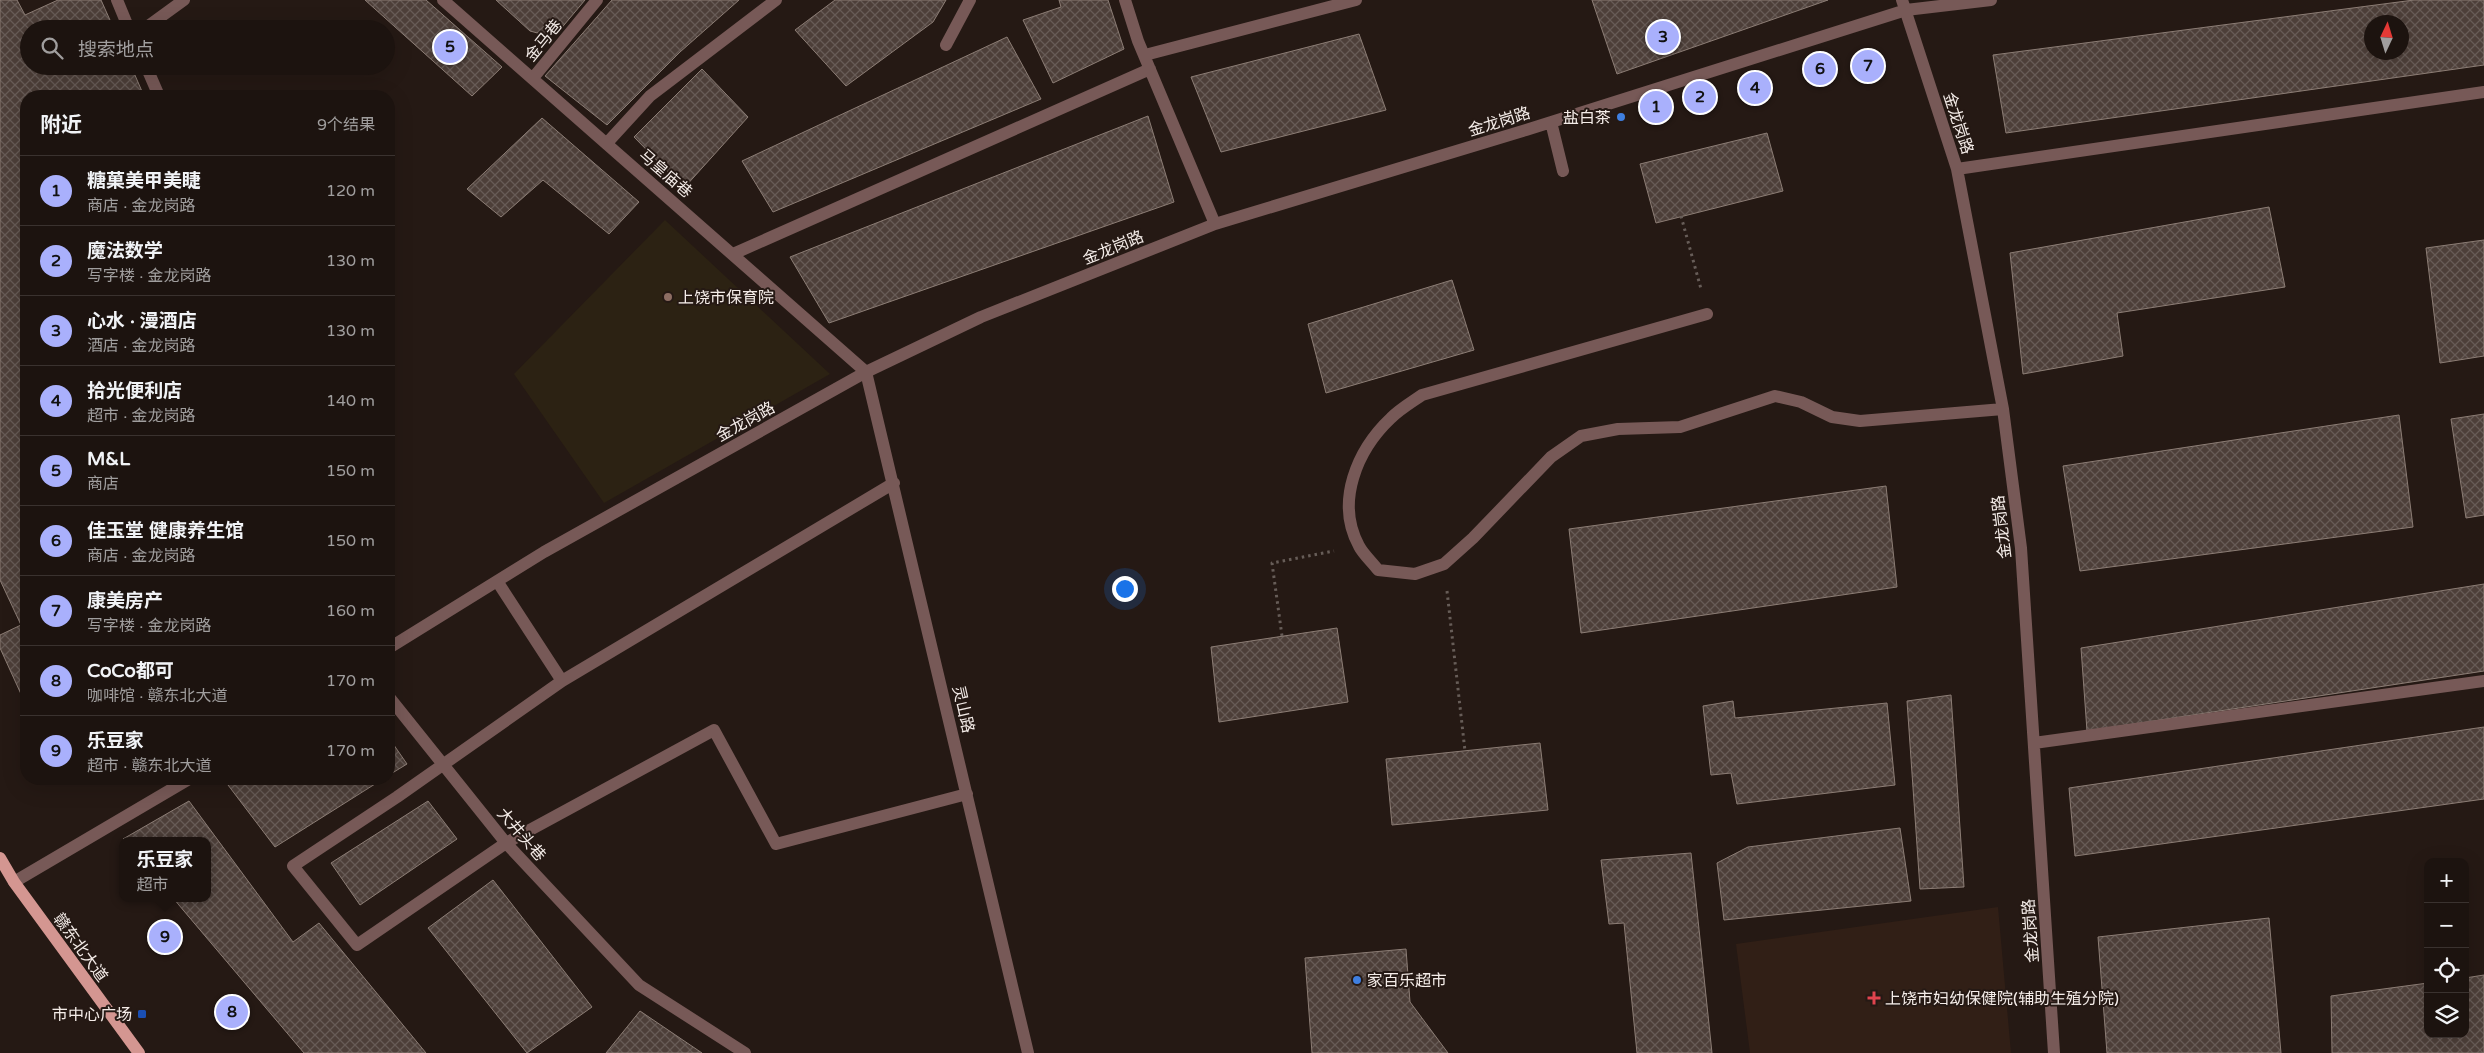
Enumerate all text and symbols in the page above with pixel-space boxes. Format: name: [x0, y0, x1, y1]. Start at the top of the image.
north arrow: [2364, 15, 2409, 60]
street label: 金马巷: [521, 16, 567, 66]
pin: 3: [1647, 18, 1679, 56]
search box: [20, 20, 395, 75]
pin: 5: [434, 28, 466, 66]
icon: search: [38, 34, 66, 62]
text: 搜索地点: [78, 39, 154, 61]
pin: 7: [1852, 47, 1884, 85]
pin: 6: [1804, 50, 1836, 88]
pin: 4: [1739, 69, 1771, 107]
pin: 2: [1684, 78, 1716, 116]
pin: 1: [1640, 88, 1672, 126]
street label: 金龙岗路: [1939, 90, 1977, 157]
street label: 金龙岗路: [1466, 103, 1533, 141]
place label: 盐白茶: [1563, 108, 1611, 128]
marker: 盐白茶: [1615, 111, 1627, 123]
text: 附近: [40, 113, 82, 138]
text: 9个结果: [317, 115, 375, 135]
street label: 马皇庙巷: [635, 145, 696, 202]
text: 糖菓美甲美睫: [87, 170, 201, 192]
text: 1: [51, 181, 61, 201]
text: 120 m: [326, 181, 375, 201]
text: 商店 · 金龙岗路: [87, 196, 195, 216]
street label: 金龙岗路: [1080, 227, 1147, 269]
text: 魔法数学: [87, 240, 163, 262]
text: 2: [51, 251, 61, 271]
text: 130 m: [326, 251, 375, 271]
text: 写字楼 · 金龙岗路: [87, 266, 211, 286]
place label: 上饶市保育院: [678, 288, 774, 308]
marker: 上饶市保育院: [662, 291, 674, 303]
text: 心水 · 漫酒店: [87, 310, 197, 332]
text: 3: [51, 321, 61, 341]
text: 130 m: [326, 321, 375, 341]
text: 酒店 · 金龙岗路: [87, 336, 195, 356]
text: 拾光便利店: [87, 380, 182, 402]
text: 4: [51, 391, 61, 411]
text: 140 m: [326, 391, 375, 411]
street label: 金龙岗路: [713, 398, 778, 446]
text: 超市 · 金龙岗路: [87, 406, 195, 426]
text: M&L: [87, 448, 130, 470]
text: 5: [51, 461, 61, 481]
text: 150 m: [326, 461, 375, 481]
text: 商店: [87, 474, 119, 494]
street label: 金龙岗路: [1988, 494, 2016, 560]
text: 佳玉堂 健康养生馆: [87, 520, 244, 542]
text: 6: [51, 531, 61, 551]
text: 150 m: [326, 531, 375, 551]
text: 商店 · 金龙岗路: [87, 546, 195, 566]
your location: [1112, 576, 1138, 602]
text: 康美房产: [87, 590, 163, 612]
text: 7: [51, 601, 61, 621]
text: 160 m: [326, 601, 375, 621]
text: 写字楼 · 金龙岗路: [87, 616, 211, 636]
text: CoCo都可: [87, 660, 174, 682]
text: 8: [51, 671, 61, 691]
text: 170 m: [326, 671, 375, 691]
street label: 灵山路: [948, 684, 978, 735]
text: 咖啡馆 · 赣东北大道: [87, 686, 227, 706]
text: 乐豆家: [87, 730, 144, 752]
text: 9: [51, 741, 61, 761]
text: 170 m: [326, 741, 375, 761]
text: 超市 · 赣东北大道: [87, 756, 211, 776]
street label: 大井头巷: [493, 804, 550, 865]
popup: [119, 837, 211, 902]
text: 乐豆家: [136, 849, 194, 871]
map controls: [2424, 858, 2469, 1038]
button: +: [2424, 858, 2469, 903]
text: 超市: [136, 875, 169, 895]
street label: 金龙岗路: [2019, 898, 2043, 964]
button: −: [2424, 903, 2469, 948]
street label: 赣东北大道: [49, 909, 112, 986]
pin: 9: [149, 918, 181, 956]
button: locate: [2424, 948, 2469, 993]
place label: 家百乐超市: [1367, 971, 1447, 991]
marker: 家百乐超市: [1351, 974, 1363, 986]
place label: 上饶市妇幼保健院(辅助生殖分院): [1885, 989, 2119, 1009]
marker: 上饶市妇幼保健院(辅助生殖分院): [1867, 991, 1881, 1005]
pin: 8: [216, 993, 248, 1031]
button: layers: [2424, 993, 2469, 1038]
place label: 市中心广场: [52, 1005, 132, 1025]
marker: 市中心广场: [136, 1008, 148, 1020]

